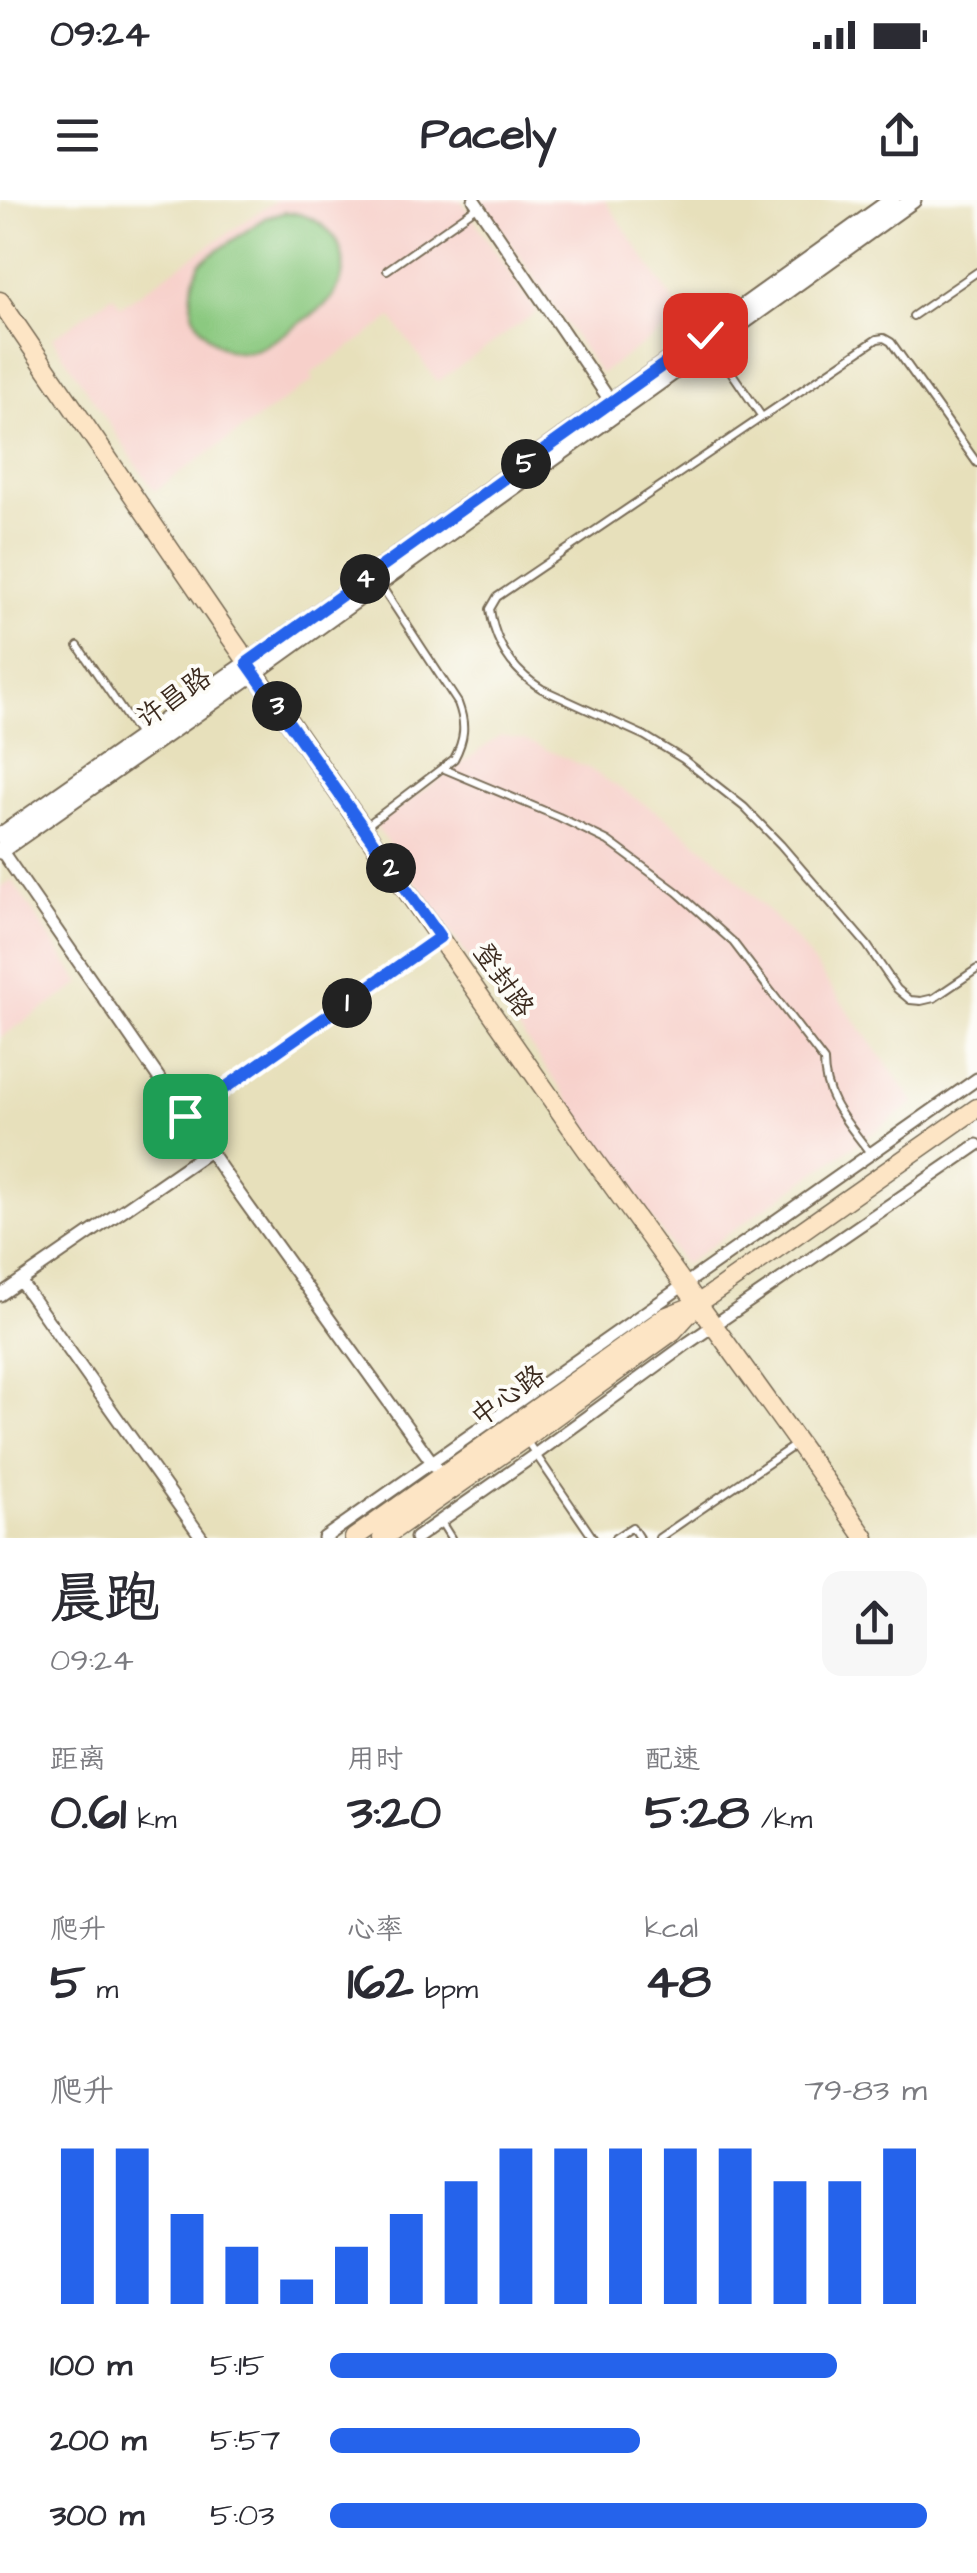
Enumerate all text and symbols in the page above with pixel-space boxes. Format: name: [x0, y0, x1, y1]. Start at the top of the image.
text: 09:24: [50, 9, 150, 61]
text: Pacely: [420, 104, 557, 166]
icon: menu: [50, 108, 105, 163]
icon: share: [872, 108, 927, 163]
pin: [663, 293, 748, 378]
icon: check: [678, 308, 733, 363]
pin: 5: [501, 439, 551, 489]
text: 5: [516, 444, 536, 483]
pin: 4: [340, 554, 390, 604]
text: 4: [355, 559, 375, 598]
street label: 许昌路: [128, 658, 220, 738]
pin: 3: [252, 681, 302, 731]
text: 3: [270, 686, 284, 725]
pin: 2: [366, 843, 416, 893]
text: 2: [383, 848, 399, 887]
street label: 登封路: [463, 934, 543, 1026]
pin: 1: [322, 978, 372, 1028]
text: 1: [345, 983, 349, 1022]
pin: [143, 1074, 228, 1159]
icon: arrive: [158, 1089, 213, 1144]
street label: 中心路: [463, 1356, 553, 1436]
text: 晨跑: [50, 1562, 160, 1638]
button: share: [822, 1571, 927, 1676]
text: 09:24: [50, 1638, 134, 1683]
text: 距离: [50, 1740, 106, 1779]
text: 用时: [347, 1740, 403, 1779]
text: 配速: [645, 1740, 701, 1779]
text: 0.61: [50, 1779, 126, 1848]
text: 3:20: [347, 1779, 441, 1848]
text: 5:28: [645, 1779, 749, 1848]
text: km: [126, 1800, 177, 1839]
text: /km: [749, 1800, 812, 1839]
text: kcal: [645, 1909, 698, 1948]
text: 爬升: [50, 1910, 106, 1949]
text: 心率: [347, 1910, 403, 1949]
text: 48: [645, 1948, 711, 2017]
text: 5: [50, 1949, 85, 2018]
text: 162: [347, 1949, 414, 2018]
text: m: [85, 1970, 118, 2009]
text: bpm: [414, 1970, 478, 2009]
text: 79–83 m: [804, 2068, 927, 2113]
text: 爬升: [50, 2069, 114, 2114]
text: 100 m: [50, 2343, 132, 2388]
text: 5:15: [210, 2343, 265, 2388]
text: 200 m: [50, 2418, 146, 2463]
text: 5:57: [210, 2418, 280, 2463]
text: 300 m: [50, 2493, 144, 2538]
text: 5:03: [210, 2493, 274, 2538]

